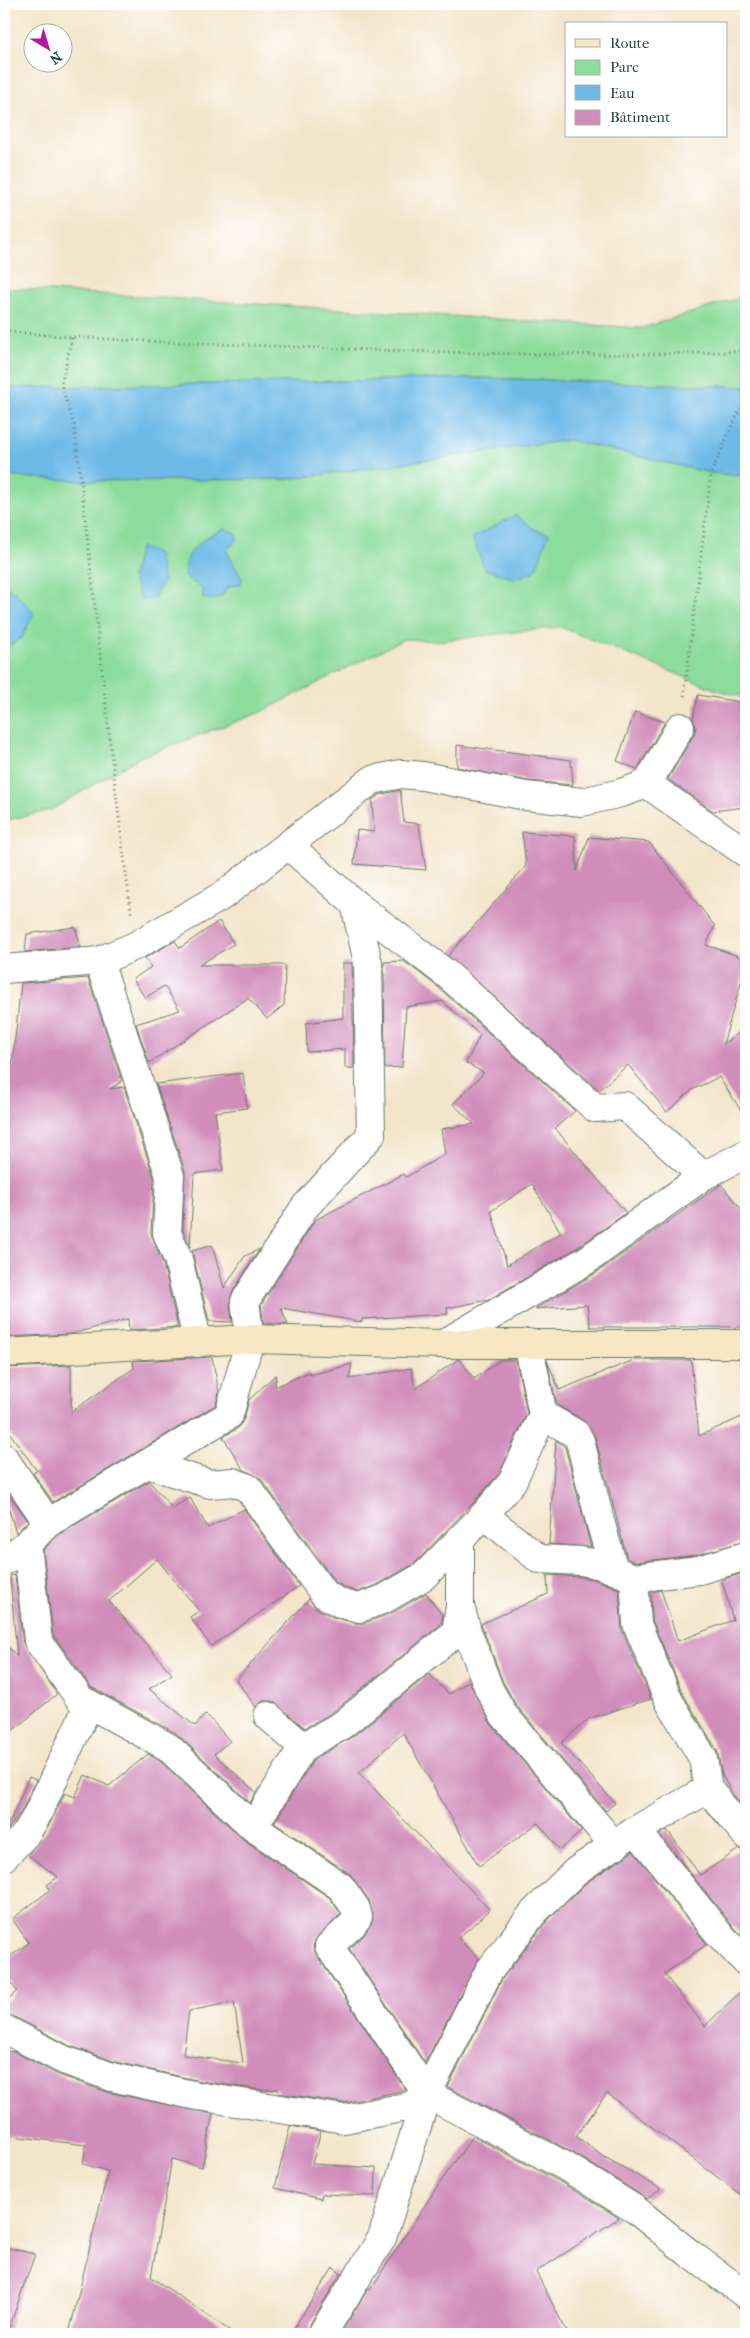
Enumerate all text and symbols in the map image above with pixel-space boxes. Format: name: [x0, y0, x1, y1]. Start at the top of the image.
north arrow: [22, 22, 72, 72]
legend: [565, 22, 728, 138]
text: Route: [610, 34, 650, 52]
text: N: [46, 48, 65, 68]
text: Parc: [610, 58, 639, 76]
text: Eau: [610, 84, 635, 102]
text: Bâtiment: [610, 108, 671, 126]

